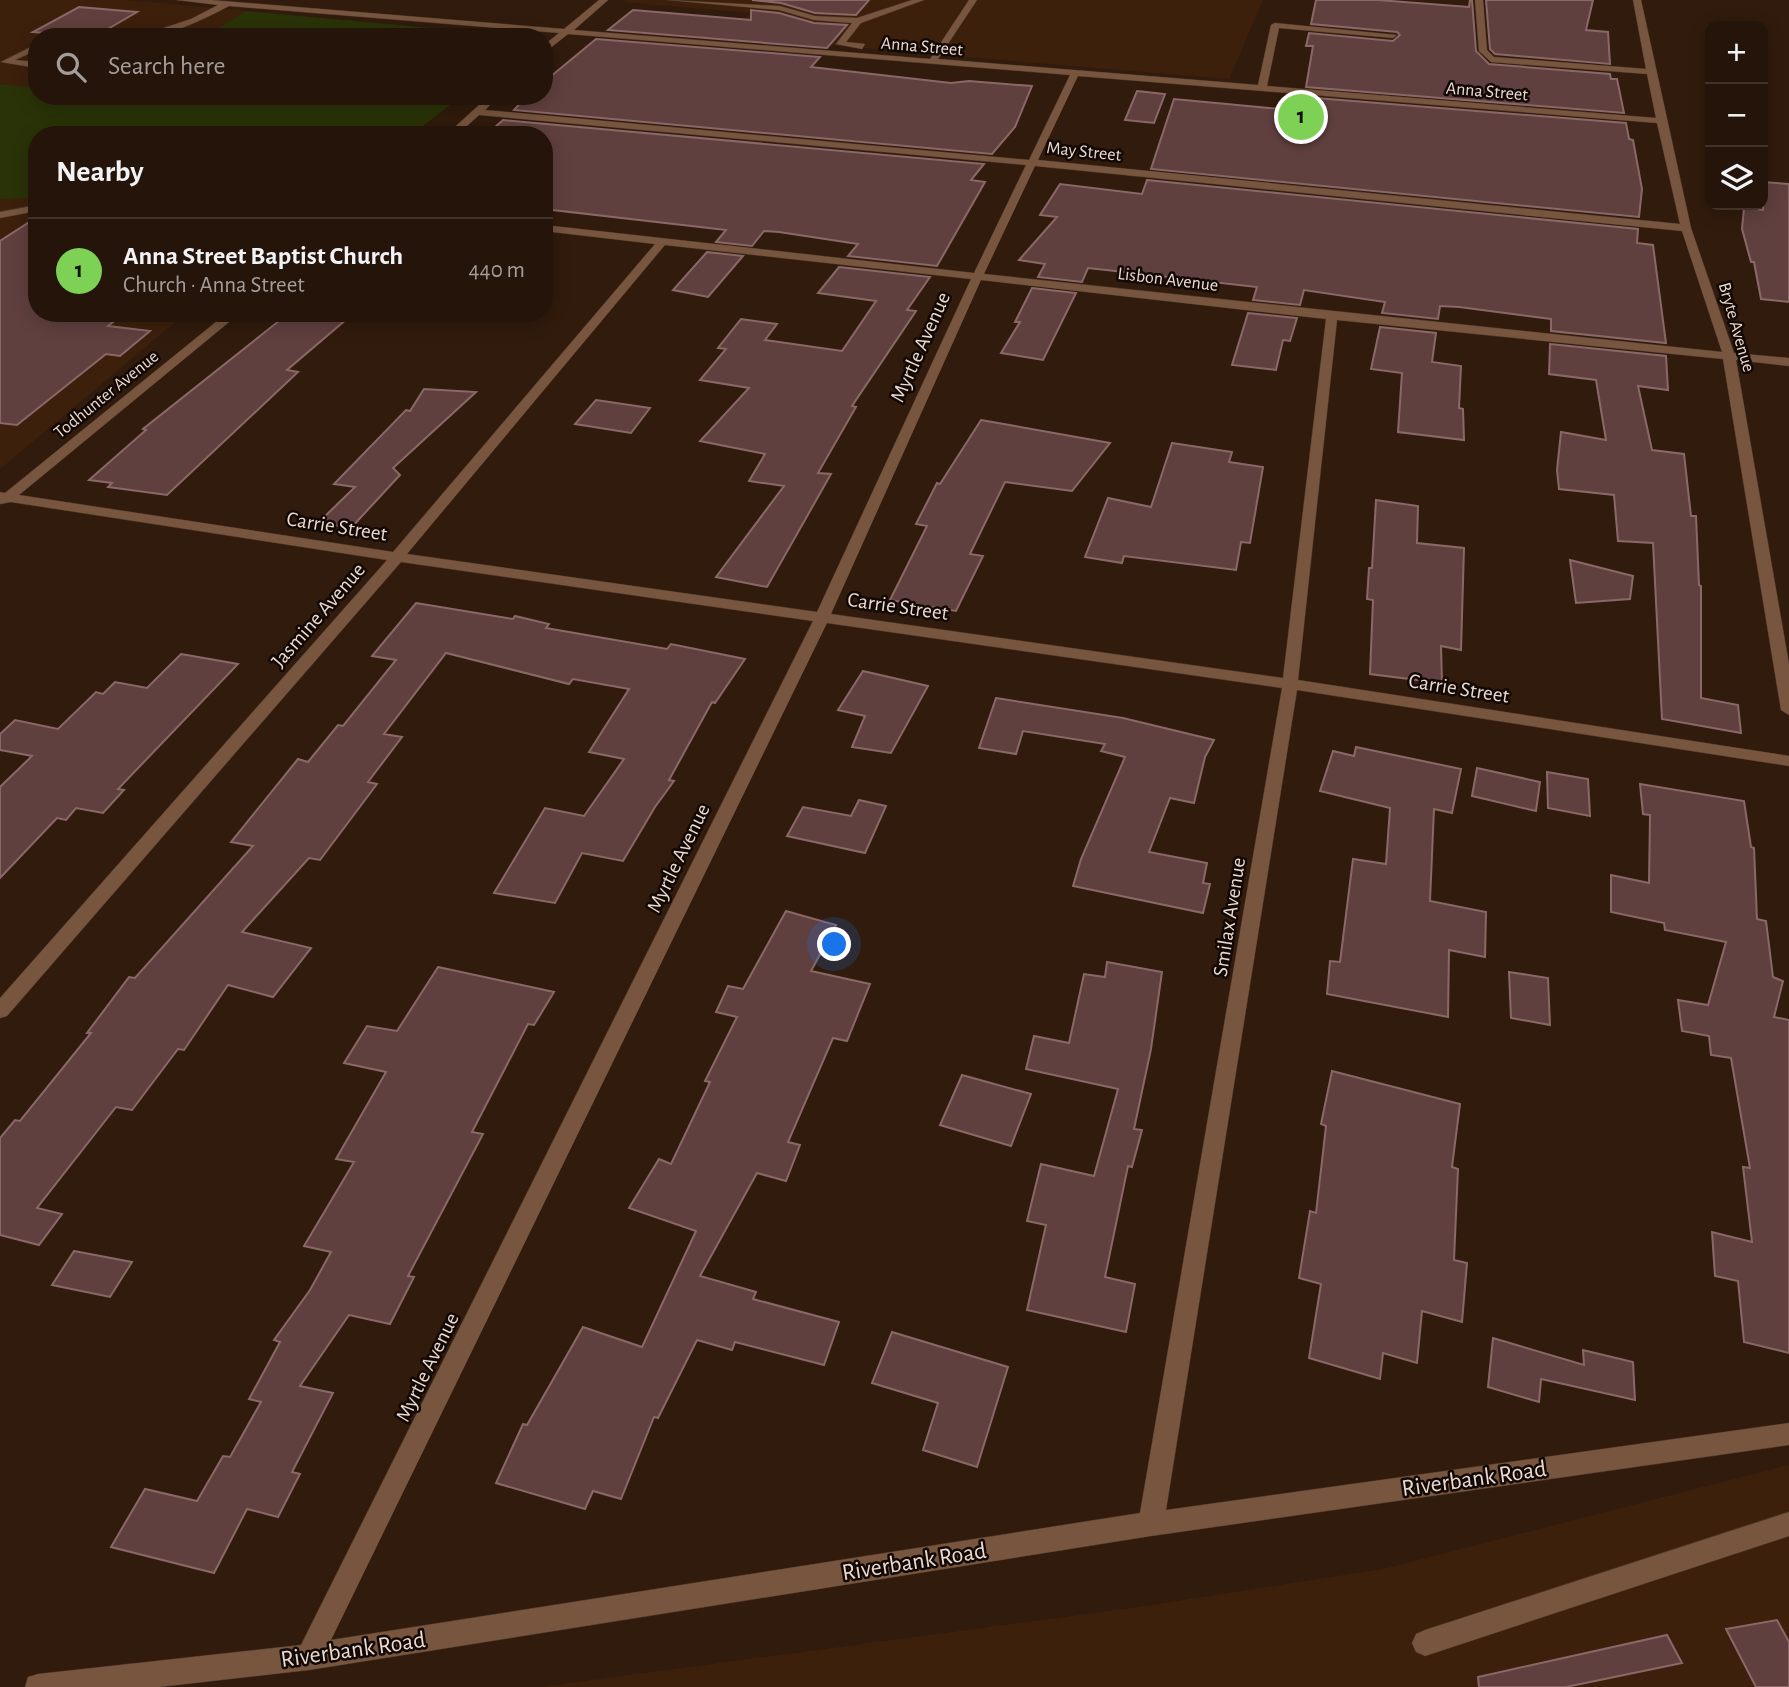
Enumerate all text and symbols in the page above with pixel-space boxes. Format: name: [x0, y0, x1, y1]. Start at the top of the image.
map controls: [1705, 21, 1768, 210]
button: +: [1705, 21, 1768, 84]
search box: [28, 28, 553, 105]
street label: Anna Street: [880, 34, 964, 60]
icon: search: [52, 48, 90, 86]
text: Search here: [108, 53, 226, 79]
street label: Anna Street: [1445, 79, 1529, 105]
button: −: [1705, 84, 1768, 147]
pin: 1: [1278, 91, 1324, 143]
street label: May Street: [1046, 139, 1122, 165]
button: layers: [1705, 147, 1768, 210]
text: Nearby: [56, 157, 144, 187]
text: Anna Street Baptist Church: [123, 243, 403, 269]
text: 1: [75, 259, 83, 282]
text: 440 m: [469, 259, 525, 282]
street label: Lisbon Avenue: [1117, 265, 1219, 295]
text: Church · Anna Street: [123, 274, 305, 297]
street label: Bryte Avenue: [1715, 280, 1757, 374]
street label: Myrtle Avenue: [887, 289, 954, 405]
street label: Todhunter Avenue: [51, 347, 162, 442]
street label: Carrie Street: [285, 508, 389, 545]
street label: Jasmine Avenue: [268, 559, 369, 672]
street label: Carrie Street: [846, 589, 950, 624]
street label: Carrie Street: [1407, 670, 1511, 707]
street label: Myrtle Avenue: [643, 801, 714, 916]
street label: Smilax Avenue: [1210, 856, 1249, 978]
your location: [817, 927, 851, 961]
street label: Myrtle Avenue: [392, 1310, 463, 1425]
street label: Riverbank Road: [1400, 1457, 1548, 1501]
street label: Riverbank Road: [840, 1539, 988, 1585]
street label: Riverbank Road: [279, 1628, 427, 1672]

